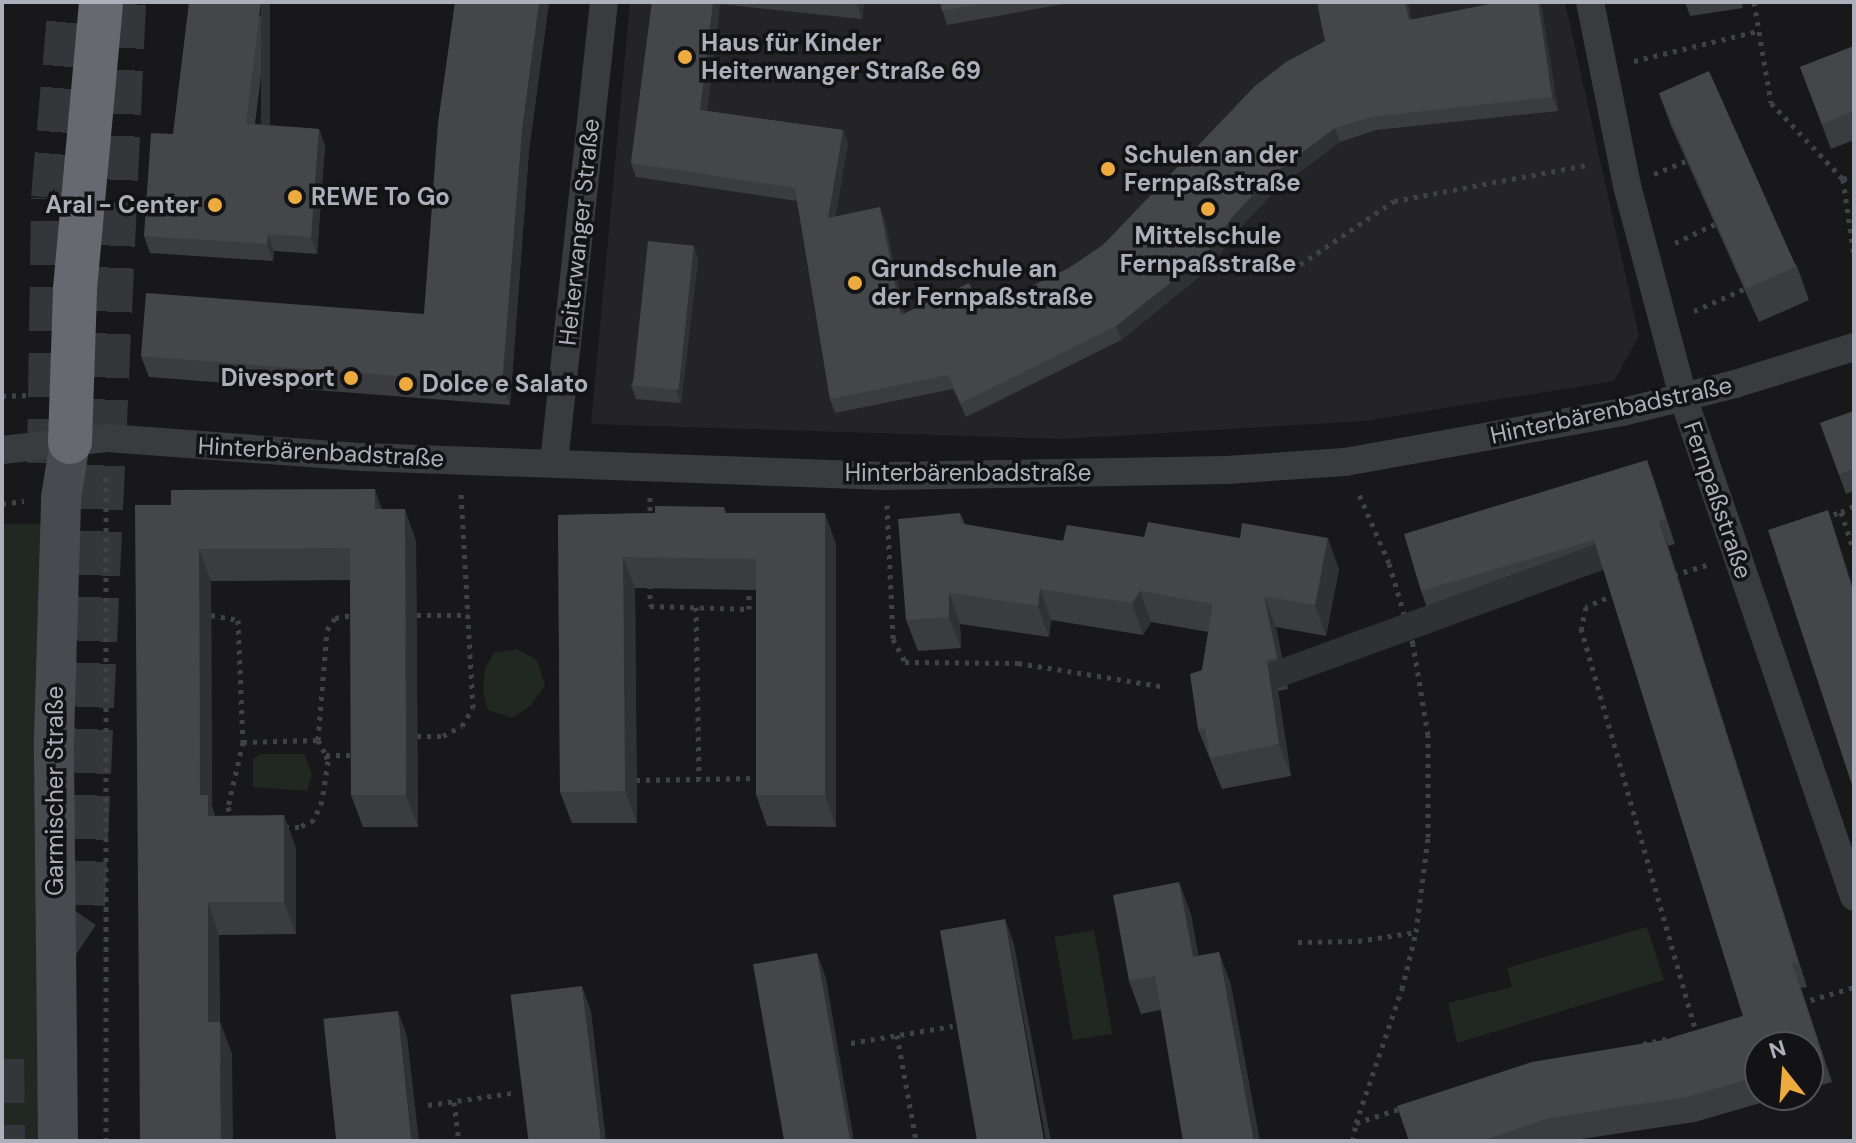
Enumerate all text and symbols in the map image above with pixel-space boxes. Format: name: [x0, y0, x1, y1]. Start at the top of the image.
place label: Haus für Kinder Heiterwanger Straße 69: [701, 29, 981, 85]
marker: Haus für Kinder Heiterwanger Straße 69: [676, 48, 694, 66]
street label: Heiterwanger Straße: [553, 117, 605, 347]
place label: Schulen an der Fernpaßstraße: [1124, 141, 1301, 197]
marker: Schulen an der Fernpaßstraße: [1099, 160, 1117, 178]
place label: REWE To Go: [311, 183, 450, 211]
marker: REWE To Go: [286, 188, 304, 206]
place label: Aral - Center: [45, 191, 199, 219]
marker: Aral - Center: [206, 196, 224, 214]
marker: Mittelschule Fernpaßstraße: [1199, 200, 1217, 218]
place label: Mittelschule Fernpaßstraße: [1120, 222, 1296, 278]
place label: Grundschule an der Fernpaßstraße: [871, 255, 1093, 311]
marker: Grundschule an der Fernpaßstraße: [846, 274, 864, 292]
place label: Divesport: [221, 364, 335, 392]
marker: Divesport: [342, 369, 360, 387]
place label: Dolce e Salato: [422, 370, 588, 398]
street label: Hinterbärenbadstraße: [1487, 370, 1735, 450]
marker: Dolce e Salato: [397, 375, 415, 393]
street label: Fernpaßstraße: [1678, 418, 1758, 582]
street label: Hinterbärenbadstraße: [197, 431, 445, 473]
street label: Hinterbärenbadstraße: [845, 459, 1091, 487]
street label: Garmischer Straße: [41, 686, 69, 896]
north arrow: [1744, 1031, 1824, 1111]
text: N: [1766, 1033, 1789, 1066]

